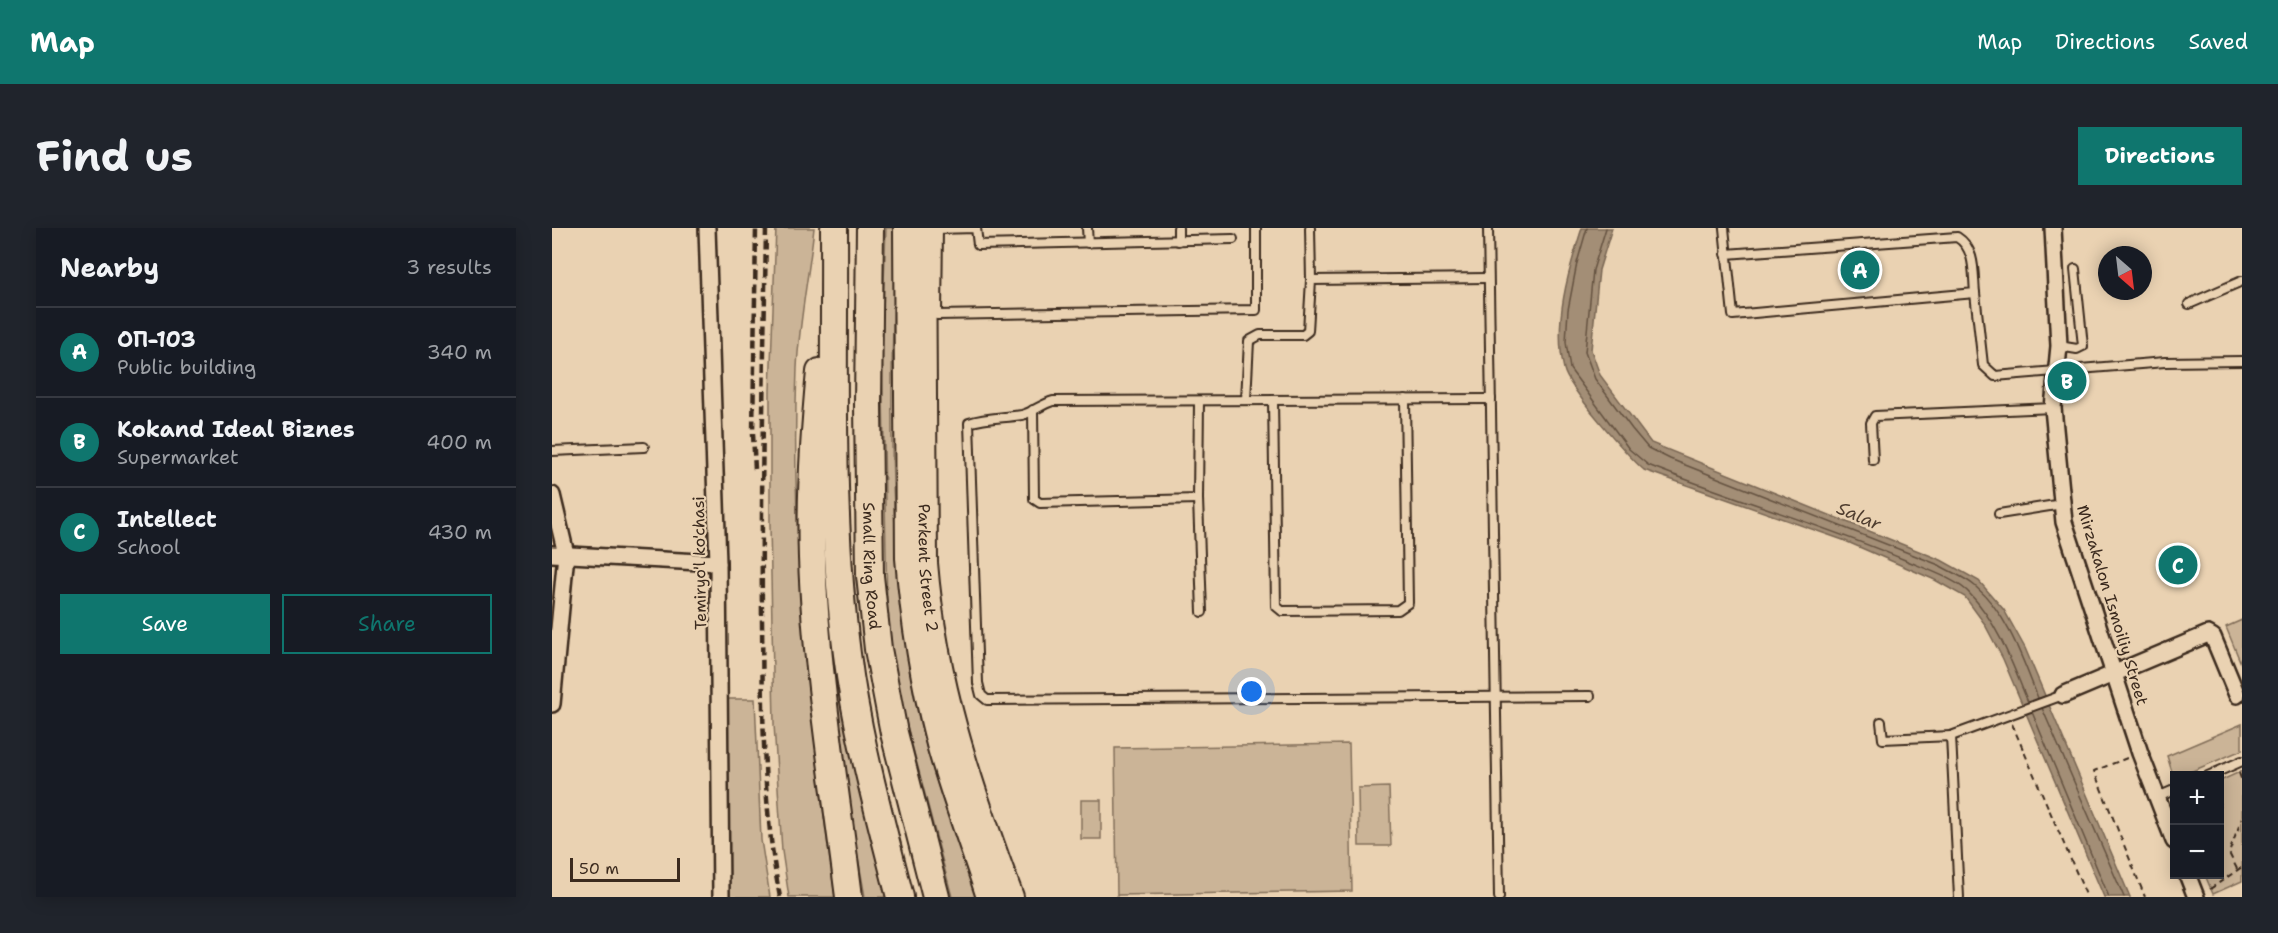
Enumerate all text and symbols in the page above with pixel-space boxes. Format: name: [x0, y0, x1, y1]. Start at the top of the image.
text: Map: [30, 23, 95, 61]
text: Map: [1977, 28, 2022, 56]
text: Directions: [2055, 28, 2155, 56]
text: Saved: [2188, 28, 2248, 56]
button: Directions: [2078, 127, 2242, 185]
text: Find us: [36, 128, 193, 184]
north arrow: [2098, 246, 2152, 300]
pin: A: [1840, 248, 1880, 292]
text: Nearby: [60, 250, 159, 285]
text: 3 results: [406, 254, 492, 280]
text: ОП-103: [117, 325, 196, 354]
text: A: [72, 339, 87, 365]
text: 340 m: [427, 339, 492, 365]
text: Public building: [117, 354, 256, 380]
pin: B: [2048, 358, 2086, 404]
text: Kokand Ideal Biznes: [117, 415, 355, 444]
text: B: [73, 429, 86, 455]
text: 400 m: [426, 429, 492, 455]
text: Supermarket: [117, 444, 239, 470]
street label: Temiryo'l ko'chasi: [688, 496, 711, 630]
water label: Salar: [1833, 496, 1885, 536]
street label: Small Ring Road: [858, 502, 886, 631]
street label: Mirzakalon Ismoiliy Street: [2072, 502, 2153, 708]
street label: Parkent Street 2: [914, 504, 943, 634]
text: Intellect: [117, 505, 217, 534]
text: C: [73, 519, 86, 545]
text: 430 m: [428, 519, 492, 545]
text: School: [117, 534, 180, 560]
pin: C: [2158, 542, 2198, 588]
button: Save: [60, 594, 270, 654]
button: Share: [282, 594, 492, 654]
your location: [1237, 677, 1266, 706]
map controls: [2170, 771, 2224, 879]
button: +: [2170, 771, 2224, 825]
button: −: [2170, 825, 2224, 879]
scale bar: [570, 855, 680, 882]
text: 50 m: [579, 858, 619, 879]

